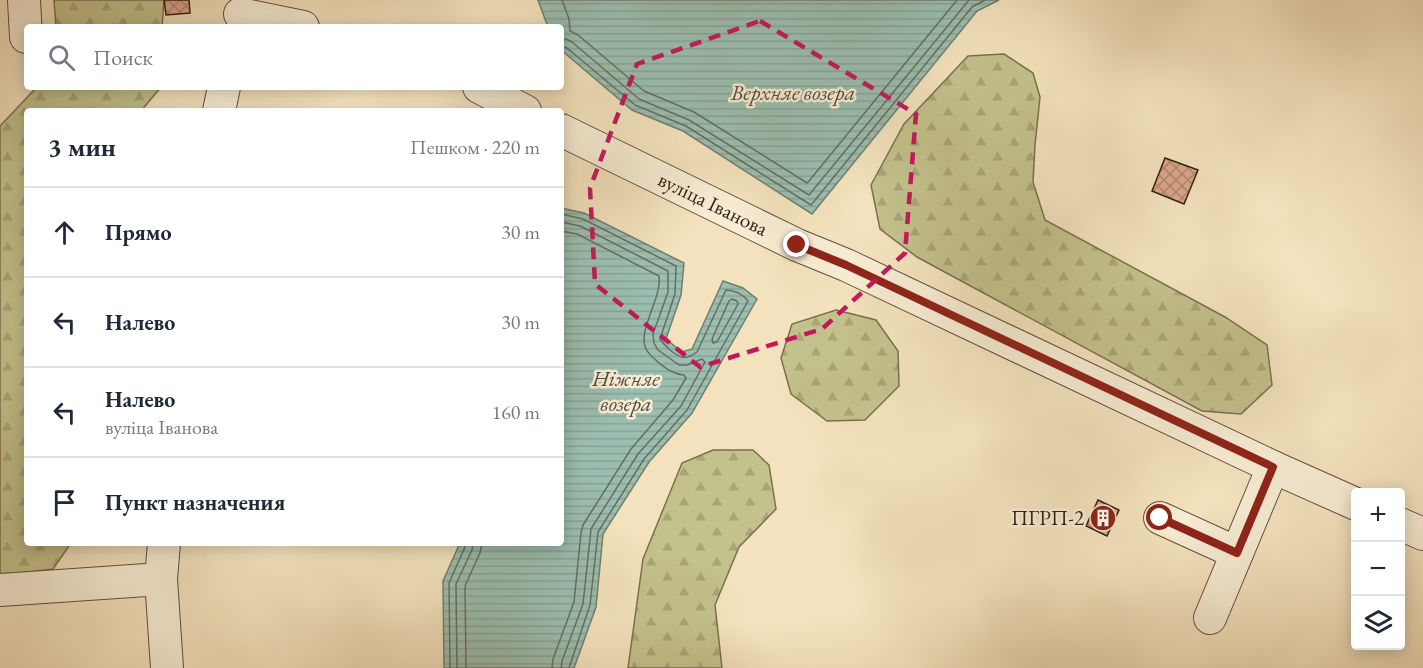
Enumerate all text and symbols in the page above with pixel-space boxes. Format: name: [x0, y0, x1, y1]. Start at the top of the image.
search box: [24, 24, 564, 90]
icon: search: [45, 41, 78, 74]
text: Поиск: [93, 43, 153, 72]
water label: Верхняе возера: [730, 78, 855, 107]
text: 3 мин: [48, 130, 116, 164]
text: Пешком · 220 m: [410, 134, 540, 160]
street label: вуліца Іванова: [654, 165, 773, 242]
icon: ahead: [48, 216, 81, 249]
text: Прямо: [105, 218, 172, 247]
text: 30 m: [501, 219, 540, 245]
route end: [783, 231, 809, 257]
icon: left: [48, 306, 81, 339]
text: Налево: [105, 308, 175, 337]
text: 30 m: [501, 309, 540, 335]
water label: Ніжняе возера: [591, 364, 660, 418]
text: Налево: [105, 385, 175, 414]
icon: left: [48, 396, 81, 429]
text: 160 m: [492, 399, 540, 425]
text: вуліца Іванова: [105, 414, 218, 440]
icon: arrive: [48, 486, 81, 519]
text: Пункт назначения: [105, 488, 285, 517]
map controls: [1351, 488, 1405, 650]
button: +: [1351, 488, 1405, 542]
building icon: ПГРП-2: [1088, 503, 1118, 533]
place label: ПГРП-2: [1011, 504, 1084, 531]
route start: [1146, 504, 1172, 530]
button: −: [1351, 542, 1405, 596]
button: layers: [1351, 596, 1405, 650]

